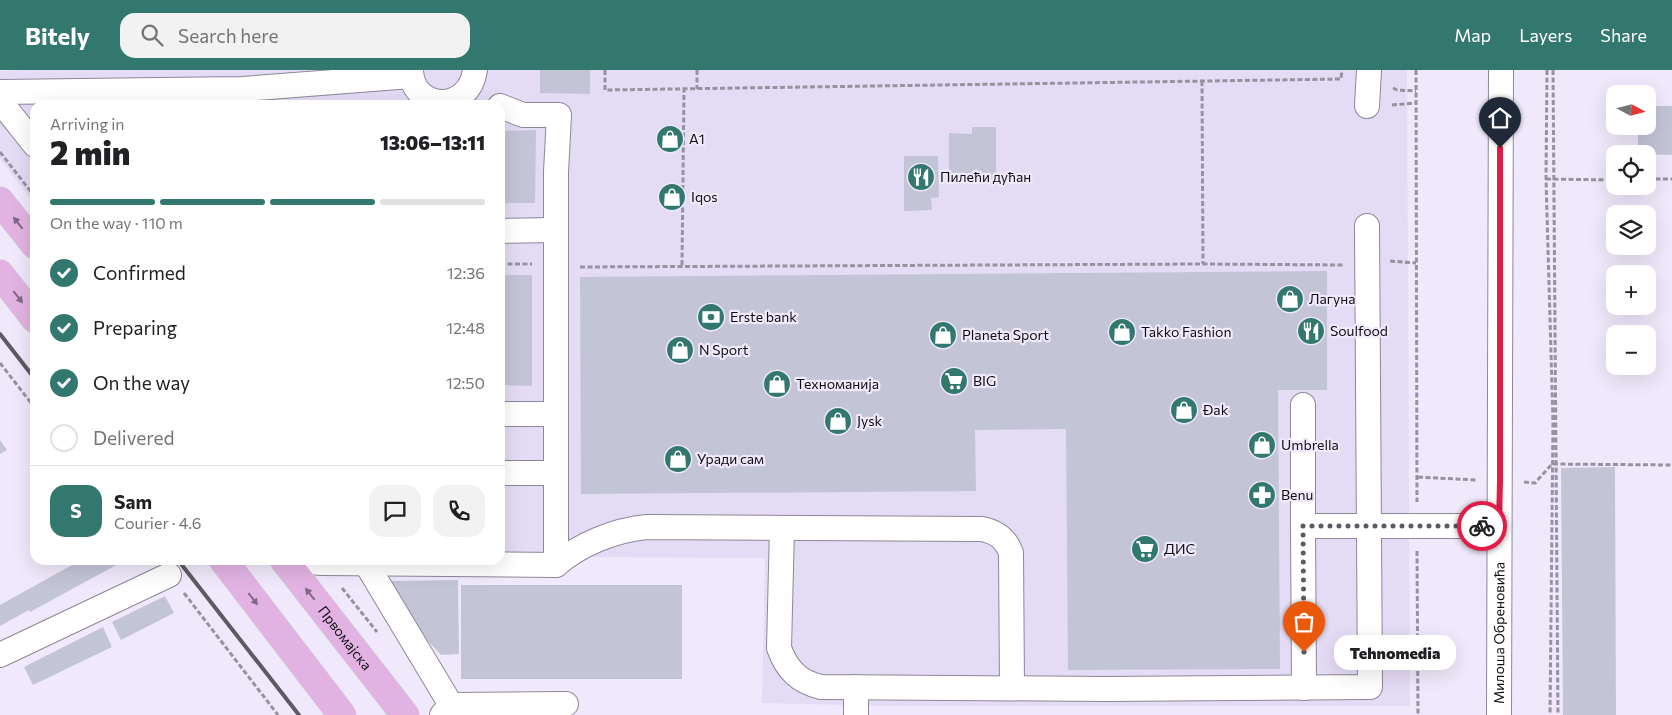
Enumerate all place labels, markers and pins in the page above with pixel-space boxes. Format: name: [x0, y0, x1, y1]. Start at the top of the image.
pin: [1479, 97, 1521, 148]
shop icon: A1: [655, 124, 685, 154]
place label: A1: [689, 130, 705, 147]
restaurant icon: Пилећи дућан: [906, 162, 936, 192]
place label: Пилећи дућан: [940, 168, 1031, 185]
shop icon: Iqos: [657, 182, 687, 212]
place label: Iqos: [691, 188, 718, 205]
shop icon: Лагуна: [1275, 284, 1305, 314]
place label: Лагуна: [1309, 290, 1355, 307]
bank icon: Erste bank: [696, 302, 726, 332]
place label: Erste bank: [730, 308, 797, 325]
restaurant icon: Soulfood: [1296, 316, 1326, 346]
shop icon: Takko Fashion: [1107, 317, 1137, 347]
shop icon: Planeta Sport: [928, 320, 958, 350]
place label: Soulfood: [1330, 322, 1388, 339]
place label: Takko Fashion: [1141, 323, 1231, 340]
place label: Planeta Sport: [962, 326, 1049, 343]
shop icon: N Sport: [665, 335, 695, 365]
place label: N Sport: [699, 341, 749, 358]
supermarket icon: BIG: [939, 366, 969, 396]
shop icon: Техноманија: [762, 369, 792, 399]
place label: BIG: [973, 372, 996, 389]
place label: Техноманија: [796, 375, 879, 392]
shop icon: Đak: [1169, 395, 1199, 425]
place label: Đak: [1202, 401, 1229, 418]
shop icon: Jysk: [823, 406, 853, 436]
place label: Jysk: [857, 412, 883, 429]
shop icon: Umbrella: [1247, 430, 1277, 460]
place label: Umbrella: [1281, 436, 1339, 453]
shop icon: Уради сам: [663, 444, 693, 474]
place label: Уради сам: [697, 450, 764, 467]
pharmacy icon: Benu: [1247, 480, 1277, 510]
place label: Benu: [1281, 486, 1313, 503]
supermarket icon: ДИС: [1130, 534, 1160, 564]
place label: ДИС: [1164, 540, 1195, 557]
pin: [1283, 601, 1325, 652]
callout: Tehnomedia: [1334, 634, 1456, 670]

